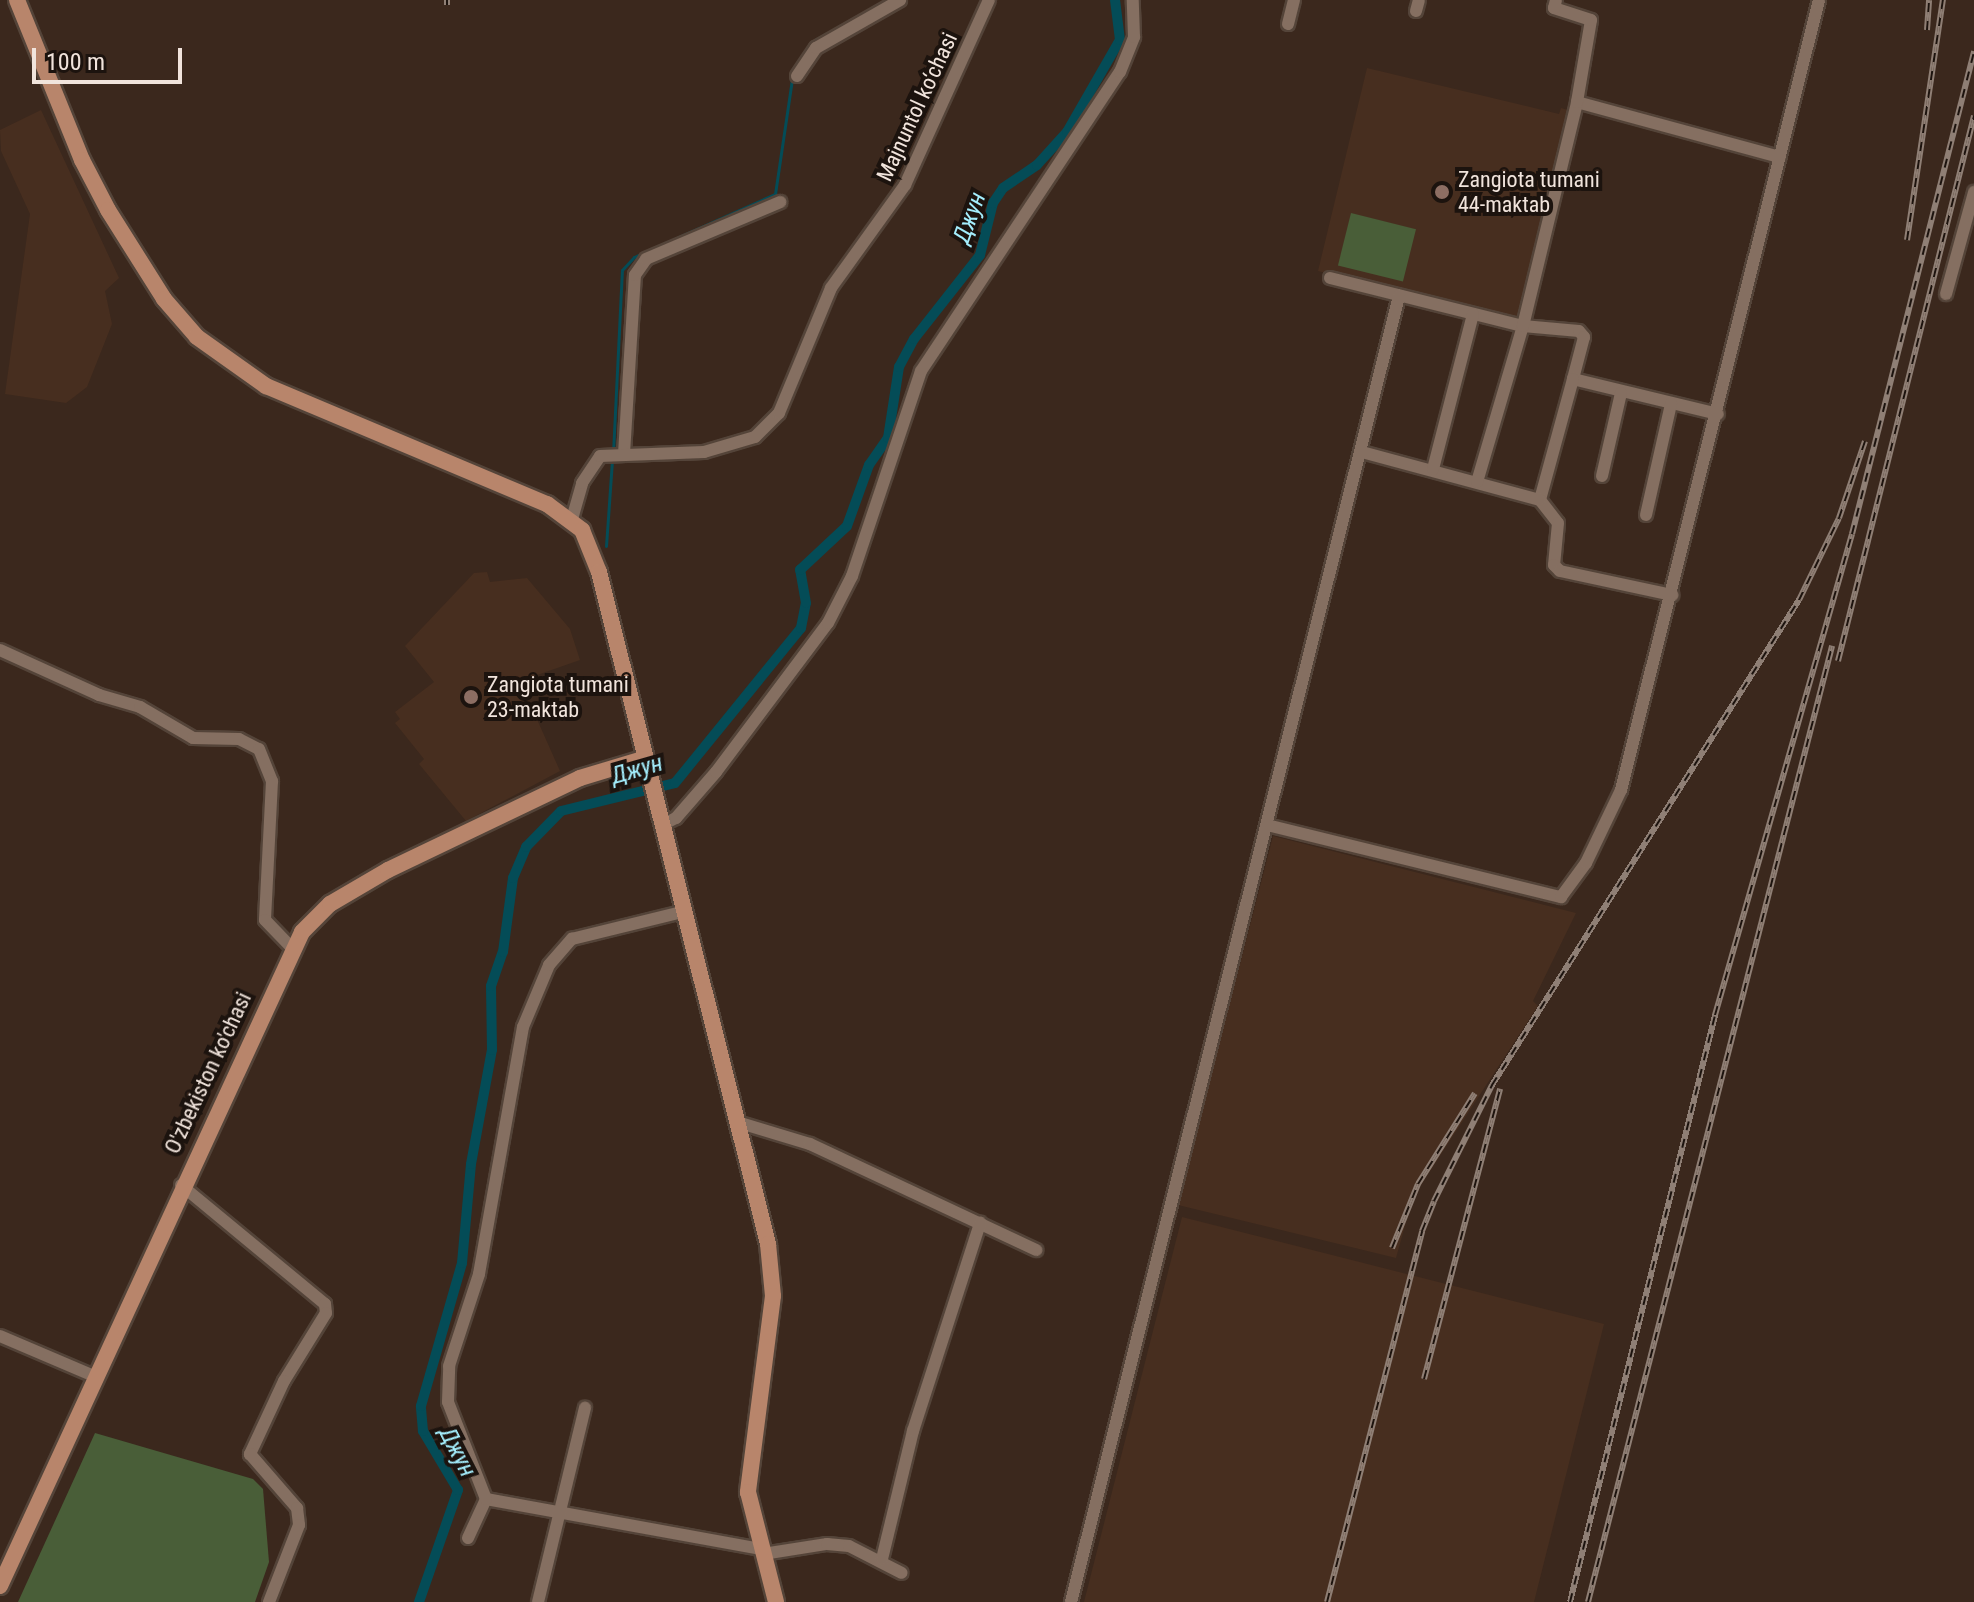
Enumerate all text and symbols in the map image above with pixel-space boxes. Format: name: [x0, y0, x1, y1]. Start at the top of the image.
street label: Majnuntol ko‘chasi: [871, 28, 963, 186]
scale bar: [36, 32, 186, 82]
text: 100 m: [46, 48, 105, 76]
place label: Zangiota tumani 44-maktab: [1458, 166, 1600, 218]
marker: Zangiota tumani 44-maktab: [1433, 183, 1451, 201]
water label: Джун: [948, 188, 992, 248]
place label: Zangiota tumani 23-maktab: [487, 671, 629, 722]
marker: Zangiota tumani 23-maktab: [462, 688, 480, 706]
water label: Джун: [608, 749, 666, 791]
street label: O'zbekiston ko'chasi: [159, 988, 257, 1158]
water label: Джун: [432, 1422, 482, 1482]

